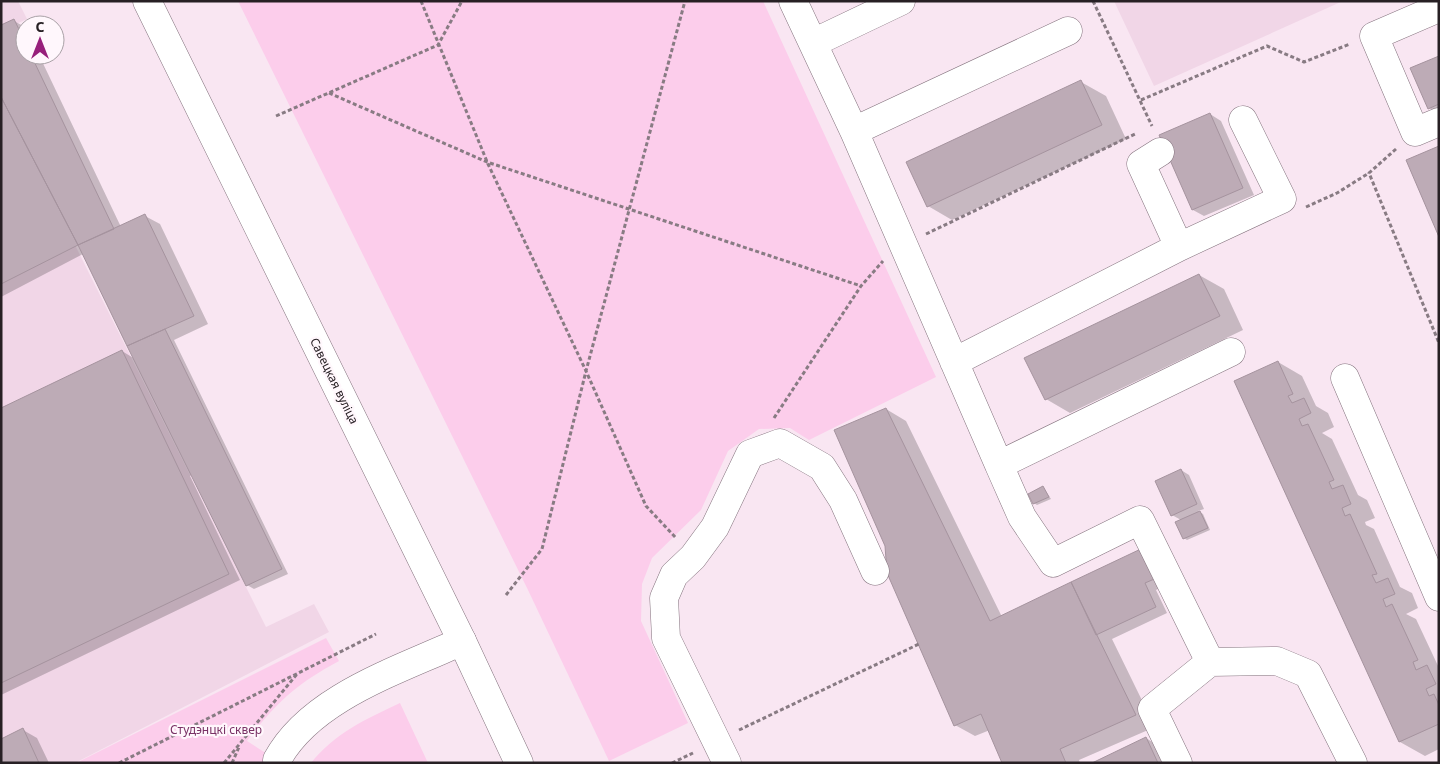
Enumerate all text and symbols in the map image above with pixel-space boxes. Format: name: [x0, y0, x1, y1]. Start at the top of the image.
north arrow: [15, 15, 65, 65]
text: С: [35, 17, 45, 36]
street label: Савецкая вуліца: [306, 335, 363, 427]
park label: Студэнцкі сквер: [170, 721, 262, 738]

